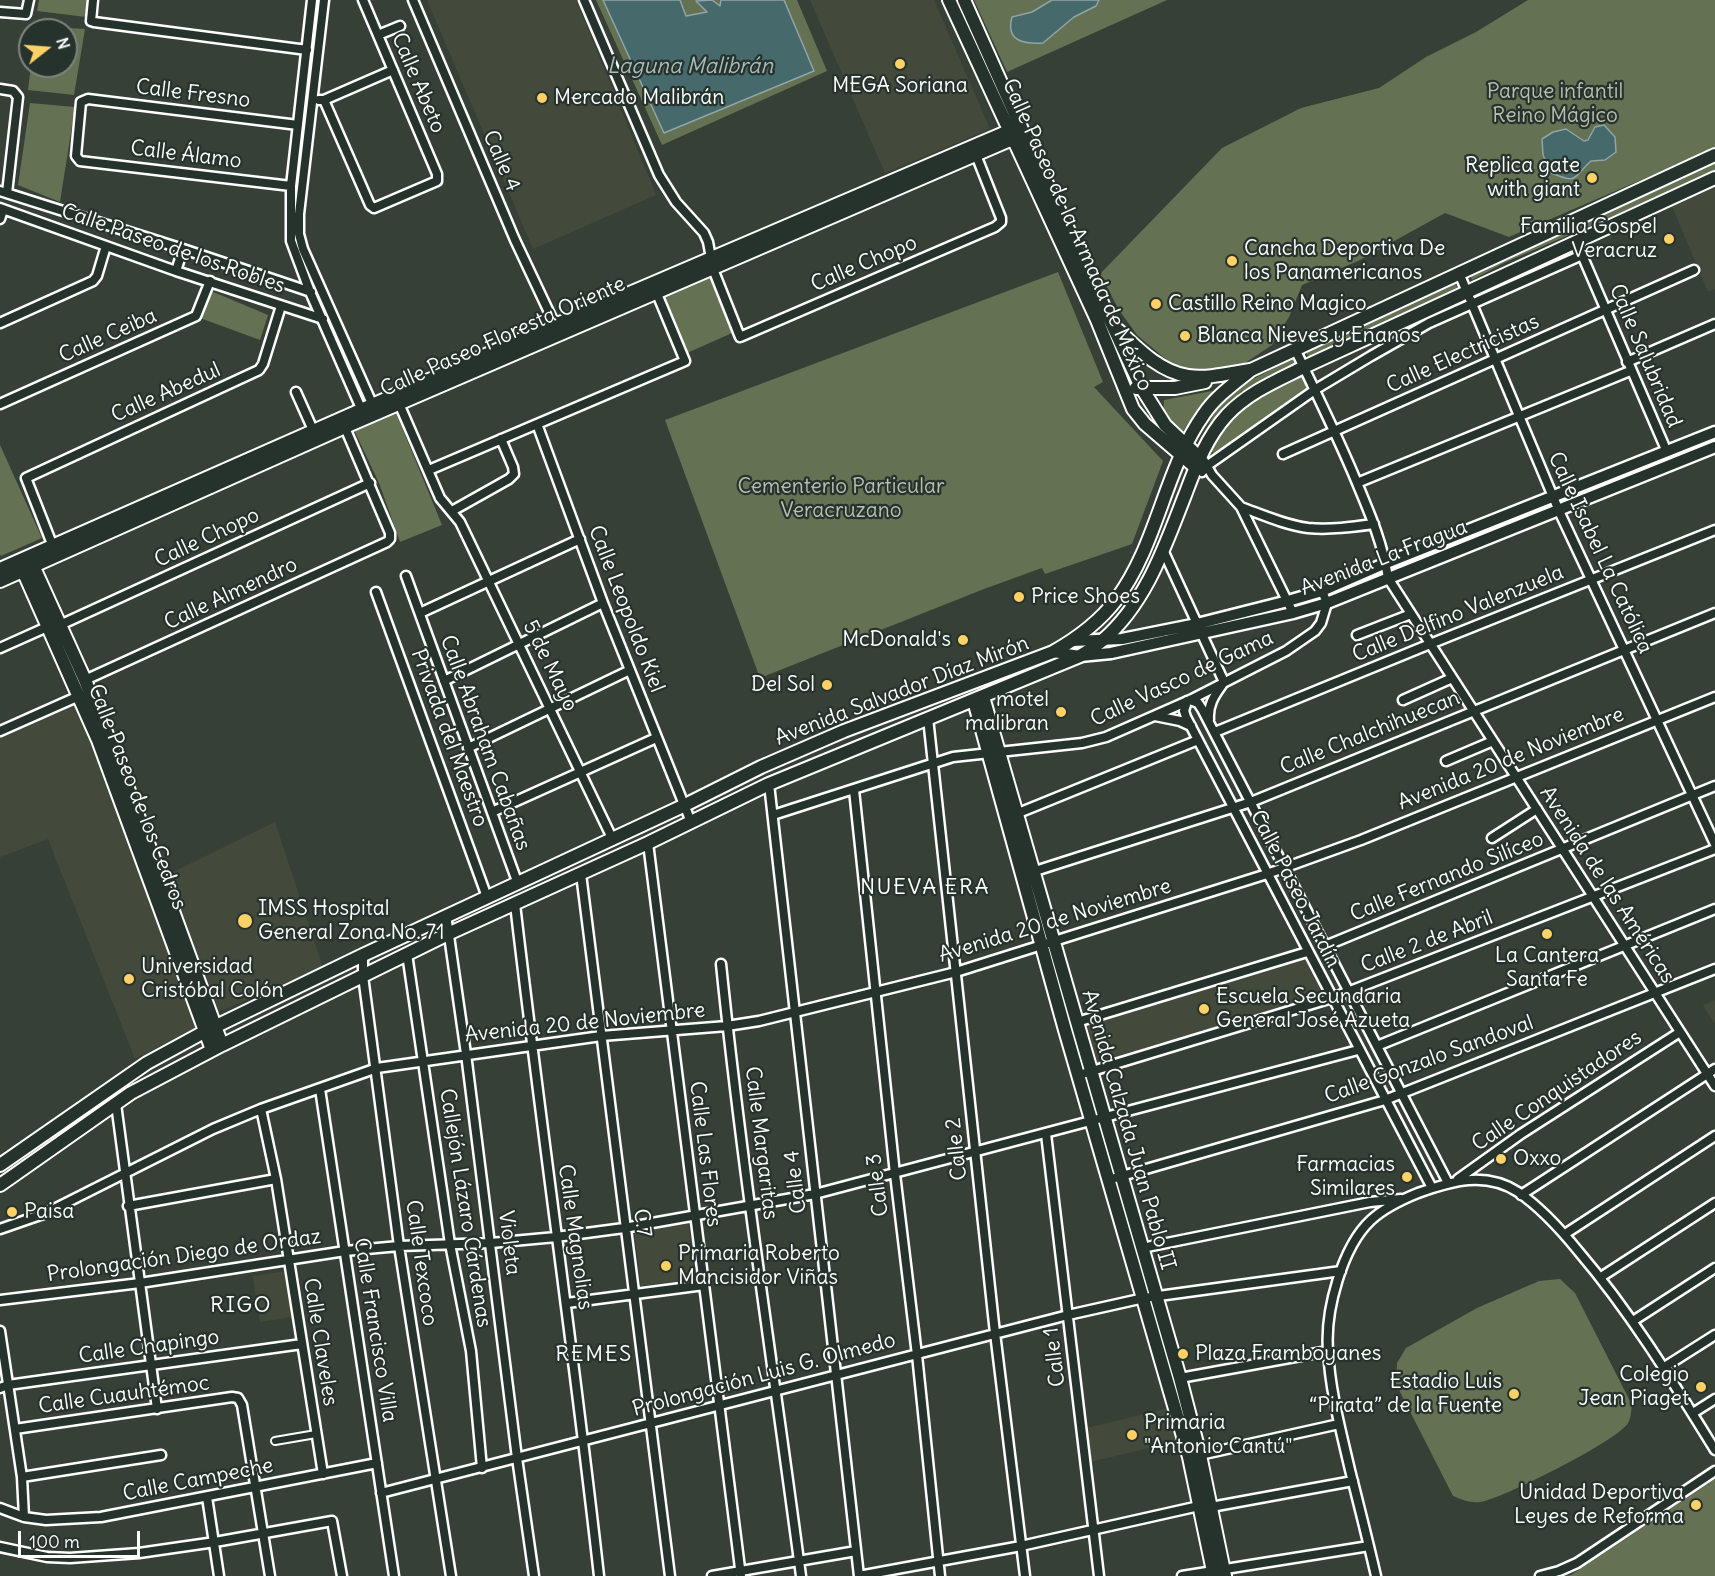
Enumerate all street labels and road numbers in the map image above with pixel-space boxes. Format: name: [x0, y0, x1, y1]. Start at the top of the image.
street label: Calle Abeto: [386, 29, 450, 137]
street label: Calle Fresno: [134, 74, 252, 114]
street label: Calle Paseo de la Armada de México: [997, 75, 1157, 395]
street label: Calle 4: [477, 127, 525, 195]
street label: Calle Álamo: [129, 136, 243, 174]
street label: Calle Paseo de los Robles: [58, 199, 288, 299]
street label: Calle Chopo: [807, 230, 921, 298]
street label: Calle Paseo Floresta Oriente: [377, 272, 629, 402]
street label: Calle Salubridad: [1603, 280, 1687, 432]
street label: Calle Ceiba: [55, 303, 161, 369]
street label: Calle Electricistas: [1383, 309, 1543, 399]
street label: Calle Abedul: [107, 358, 225, 428]
street label: Calle Isabel La Católica: [1542, 448, 1658, 658]
street label: Calle Chopo: [151, 503, 263, 573]
street label: Avenida La Fragua: [1297, 515, 1471, 601]
street label: Calle Leopoldo Kiel: [583, 522, 669, 696]
street label: Calle Almendro: [160, 552, 302, 636]
street label: Calle Delfino Valenzuela: [1349, 560, 1567, 668]
street label: 5 de Mayo: [517, 616, 583, 716]
street label: Calle Vasco de Gama: [1087, 626, 1277, 732]
street label: Avenida Salvador Díaz Mirón: [772, 631, 1032, 751]
street label: Calle Abraham Cabañas: [434, 632, 536, 854]
street label: Privada del Maestro: [405, 646, 493, 830]
street label: Calle Paseo de los Cedros: [82, 681, 192, 913]
street label: Calle Chalchihuecan: [1276, 685, 1464, 781]
street label: Avenida 20 de Noviembre: [1394, 702, 1628, 816]
street label: Avenida de las Américas: [1534, 782, 1680, 988]
street label: Calle Paseo Jardín: [1244, 806, 1346, 972]
street label: Calle Fernando Silíceo: [1346, 827, 1548, 927]
street label: Avenida 20 de Noviembre: [936, 874, 1174, 968]
street label: Calle 2 de Abril: [1357, 905, 1497, 979]
street label: Avenida Calzada Juan Pablo II: [1076, 987, 1180, 1273]
street label: Avenida 20 de Noviembre: [464, 998, 706, 1048]
street label: Calle Gonzalo Sandoval: [1321, 1010, 1537, 1110]
street label: Calle Conquistadores: [1467, 1025, 1647, 1157]
street label: Calle Margaritas: [739, 1065, 783, 1221]
street label: Calle Las Flores: [684, 1080, 726, 1228]
street label: Callejón Lázaro Cárdenas: [434, 1087, 496, 1329]
street label: Calle 2: [941, 1116, 973, 1182]
street label: Calle 4: [780, 1149, 812, 1215]
street label: Calle 3: [862, 1152, 894, 1218]
street label: Calle Magnolias: [552, 1163, 598, 1311]
street label: Calle Texcoco: [400, 1198, 442, 1328]
street label: C.7: [628, 1207, 656, 1239]
street label: Violeta: [493, 1209, 525, 1277]
street label: Prolongación Diego de Ordaz: [45, 1224, 323, 1288]
street label: Calle Francisco Villa: [348, 1236, 402, 1424]
street label: Calle Claveles: [297, 1276, 343, 1408]
street label: Calle Chapingo: [77, 1325, 221, 1369]
street label: Calle 1: [1039, 1326, 1071, 1388]
street label: Prolongación Luis G. Olmedo: [630, 1328, 898, 1422]
street label: Calle Cuauhtémoc: [37, 1371, 211, 1419]
street label: Calle Campeche: [121, 1453, 275, 1507]

